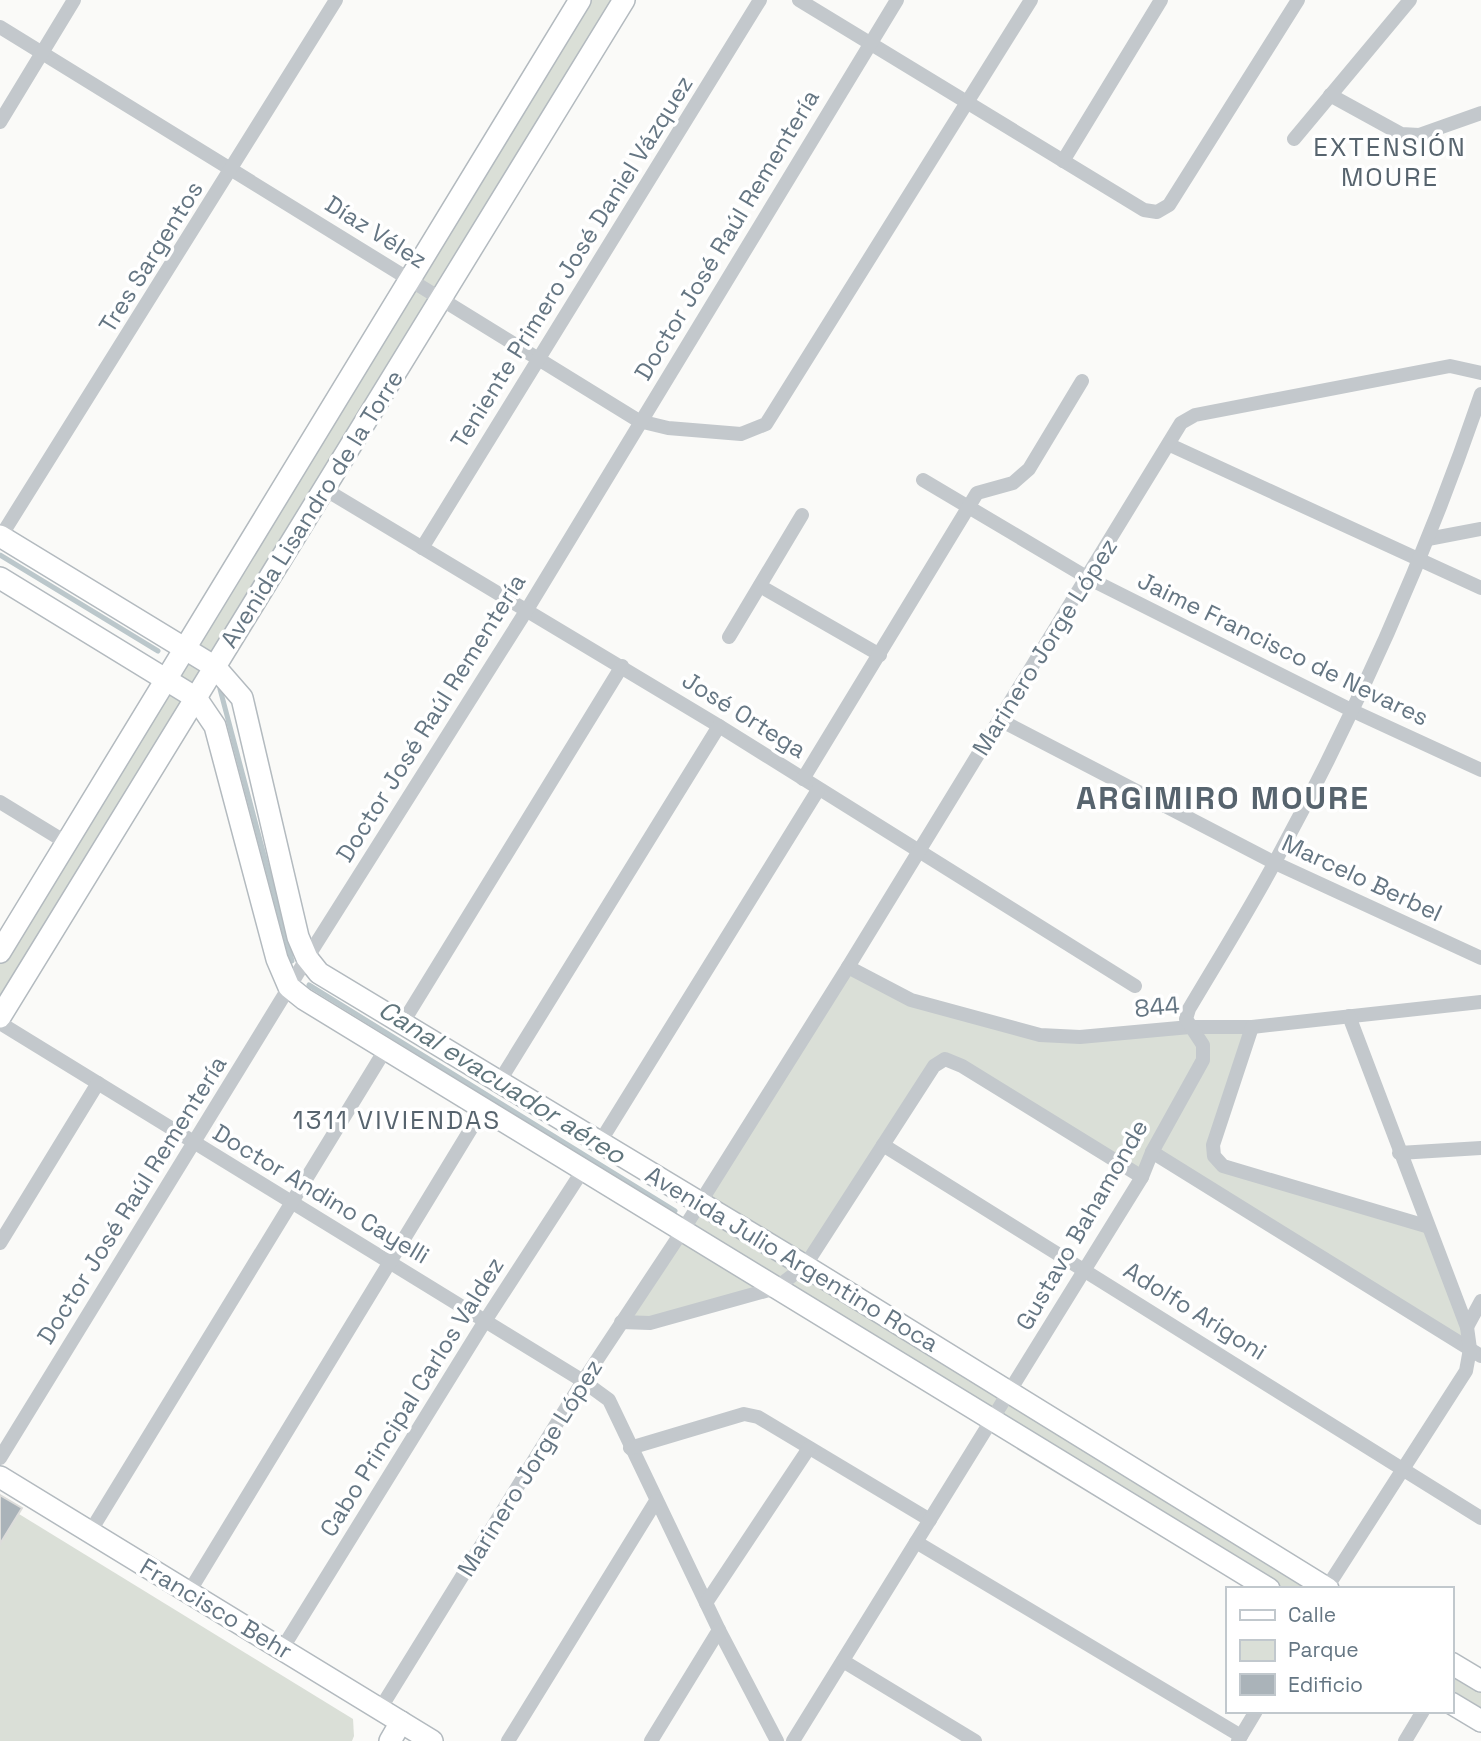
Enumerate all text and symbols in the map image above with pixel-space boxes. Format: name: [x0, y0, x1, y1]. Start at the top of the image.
street label: Teniente Primero José Daniel Vázquez: [443, 70, 700, 454]
street label: Doctor José Raúl Rementería: [627, 83, 826, 386]
district label: EXTENSIÓN MOURE: [1313, 130, 1467, 194]
street label: Tres Sargentos: [92, 175, 210, 338]
street label: Díaz Vélez: [320, 188, 433, 275]
street label: Avenida Lisandro de la Torre: [213, 364, 410, 653]
street label: Marinero Jorge López: [965, 532, 1124, 761]
street label: Jaime Francisco de Nevares: [1133, 564, 1434, 733]
street label: Doctor José Raúl Rementería: [329, 568, 532, 868]
street label: José Ortega: [676, 664, 812, 765]
district label: ARGIMIRO MOURE: [1076, 778, 1370, 818]
street label: Marcelo Berbel: [1277, 827, 1447, 928]
street label: 844: [1133, 989, 1181, 1024]
water label: Canal evacuador aéreo: [372, 992, 633, 1172]
street label: Doctor José Raúl Rementería: [30, 1050, 233, 1350]
district label: 1311 VIVIENDAS: [293, 1103, 501, 1137]
street label: Gustavo Bahamonde: [1009, 1114, 1155, 1336]
street label: Doctor Andino Cayelli: [207, 1117, 435, 1271]
street label: Avenida Julio Argentino Roca: [640, 1159, 945, 1359]
street label: Cabo Principal Carlos Valdez: [313, 1251, 511, 1542]
street label: Adolfo Arigoni: [1118, 1254, 1273, 1367]
street label: Marinero Jorge López: [450, 1353, 609, 1582]
street label: Francisco Behr: [134, 1551, 298, 1666]
legend: [1226, 1587, 1453, 1713]
text: Calle: [1288, 1601, 1336, 1628]
text: Parque: [1288, 1636, 1359, 1663]
text: Edificio: [1288, 1671, 1363, 1698]

